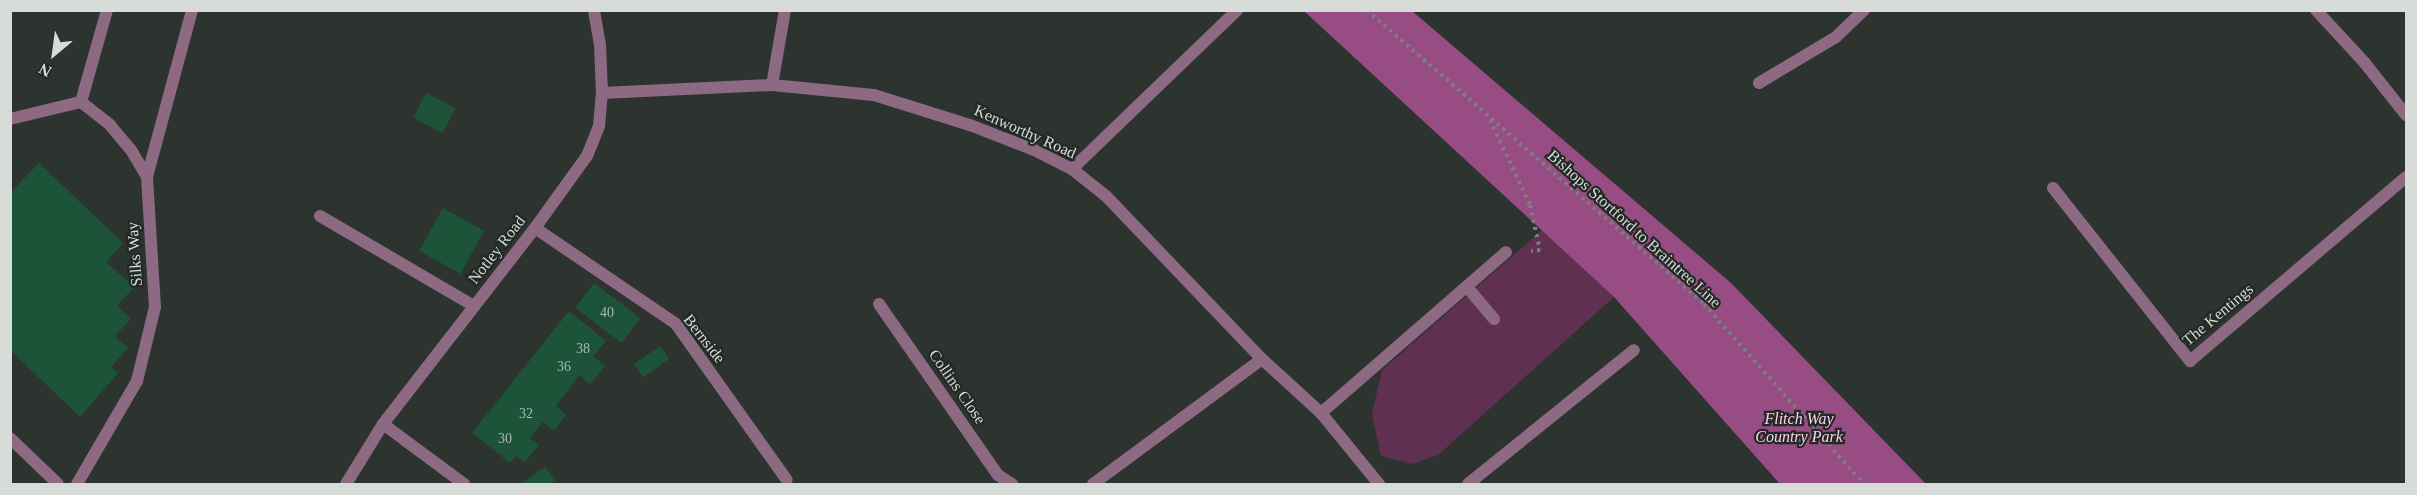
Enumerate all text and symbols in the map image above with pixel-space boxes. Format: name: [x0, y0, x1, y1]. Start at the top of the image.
north arrow: [24, 24, 84, 84]
text: N: [36, 60, 54, 80]
street label: Kenworthy Road: [971, 101, 1079, 163]
street label: Bishops Stortford to Braintree Line: [1543, 146, 1725, 312]
street label: Notley Road: [464, 212, 530, 288]
street label: Silks Way: [123, 221, 147, 287]
street label: The Kentings: [2179, 280, 2257, 350]
house number: 40: [600, 305, 614, 321]
street label: Bernside: [679, 311, 729, 367]
house number: 38: [576, 341, 590, 357]
street label: Collins Close: [924, 346, 990, 428]
house number: 36: [557, 359, 571, 375]
house number: 32: [519, 406, 533, 422]
park label: Flitch Way Country Park: [1755, 409, 1843, 447]
house number: 30: [498, 431, 512, 447]

